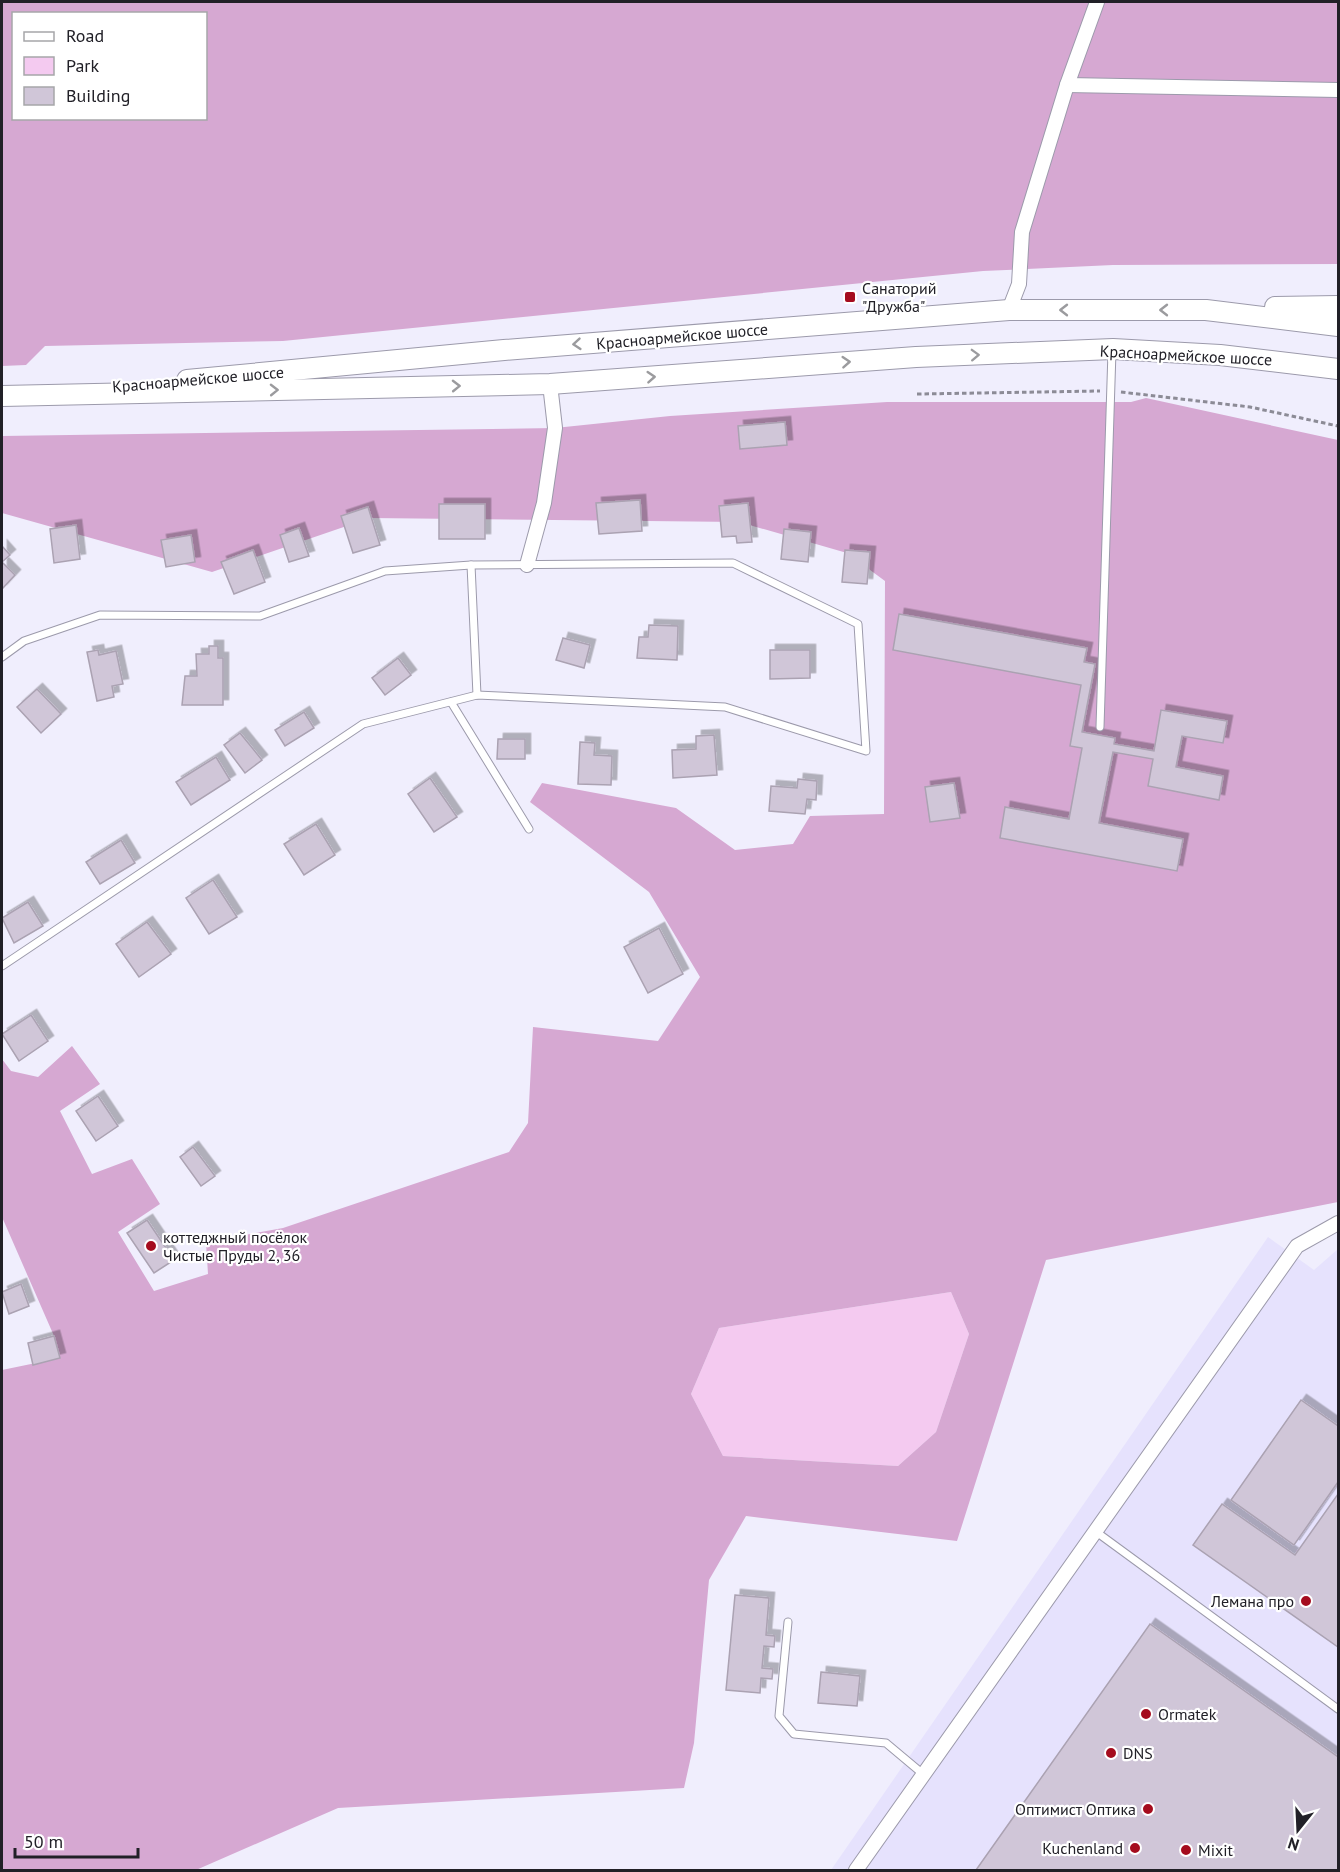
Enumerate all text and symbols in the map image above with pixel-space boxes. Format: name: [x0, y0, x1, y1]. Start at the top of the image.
legend: [12, 12, 207, 120]
text: Road: [66, 24, 104, 47]
text: Park: [66, 54, 99, 77]
text: Building: [66, 84, 130, 107]
place label: Санаторий "Дружба": [862, 278, 936, 316]
marker: Санаторий "Дружба": [843, 290, 857, 304]
one-way arrow: [1059, 304, 1068, 316]
one-way arrow: [1159, 304, 1168, 316]
street label: Красноармейское шоссе: [595, 319, 769, 353]
one-way arrow: [573, 337, 582, 350]
street label: Красноармейское шоссе: [1099, 341, 1273, 369]
one-way arrow: [970, 348, 979, 361]
one-way arrow: [841, 356, 850, 369]
street label: Красноармейское шоссе: [111, 362, 285, 396]
one-way arrow: [647, 370, 656, 383]
one-way arrow: [452, 380, 461, 392]
one-way arrow: [270, 384, 279, 396]
place label: коттеджный посёлок Чистые Пруды 2, 36: [163, 1227, 307, 1265]
marker: коттеджный посёлок Чистые Пруды 2, 36: [144, 1239, 158, 1253]
place label: Лемана про: [1210, 1591, 1294, 1611]
marker: Лемана про: [1299, 1594, 1313, 1608]
place label: Ormatek: [1158, 1704, 1217, 1724]
marker: Ormatek: [1139, 1707, 1153, 1721]
place label: DNS: [1123, 1743, 1153, 1763]
marker: DNS: [1104, 1746, 1118, 1760]
place label: Оптимист Оптика: [1015, 1799, 1136, 1819]
north arrow: [1268, 1800, 1328, 1860]
marker: Оптимист Оптика: [1141, 1802, 1155, 1816]
scale bar: [15, 1821, 138, 1859]
text: 50 m: [24, 1830, 63, 1853]
text: N: [1285, 1833, 1301, 1855]
place label: Kuchenland: [1042, 1838, 1123, 1858]
place label: Mixit: [1198, 1840, 1233, 1860]
marker: Kuchenland: [1128, 1841, 1142, 1855]
marker: Mixit: [1179, 1843, 1193, 1857]

